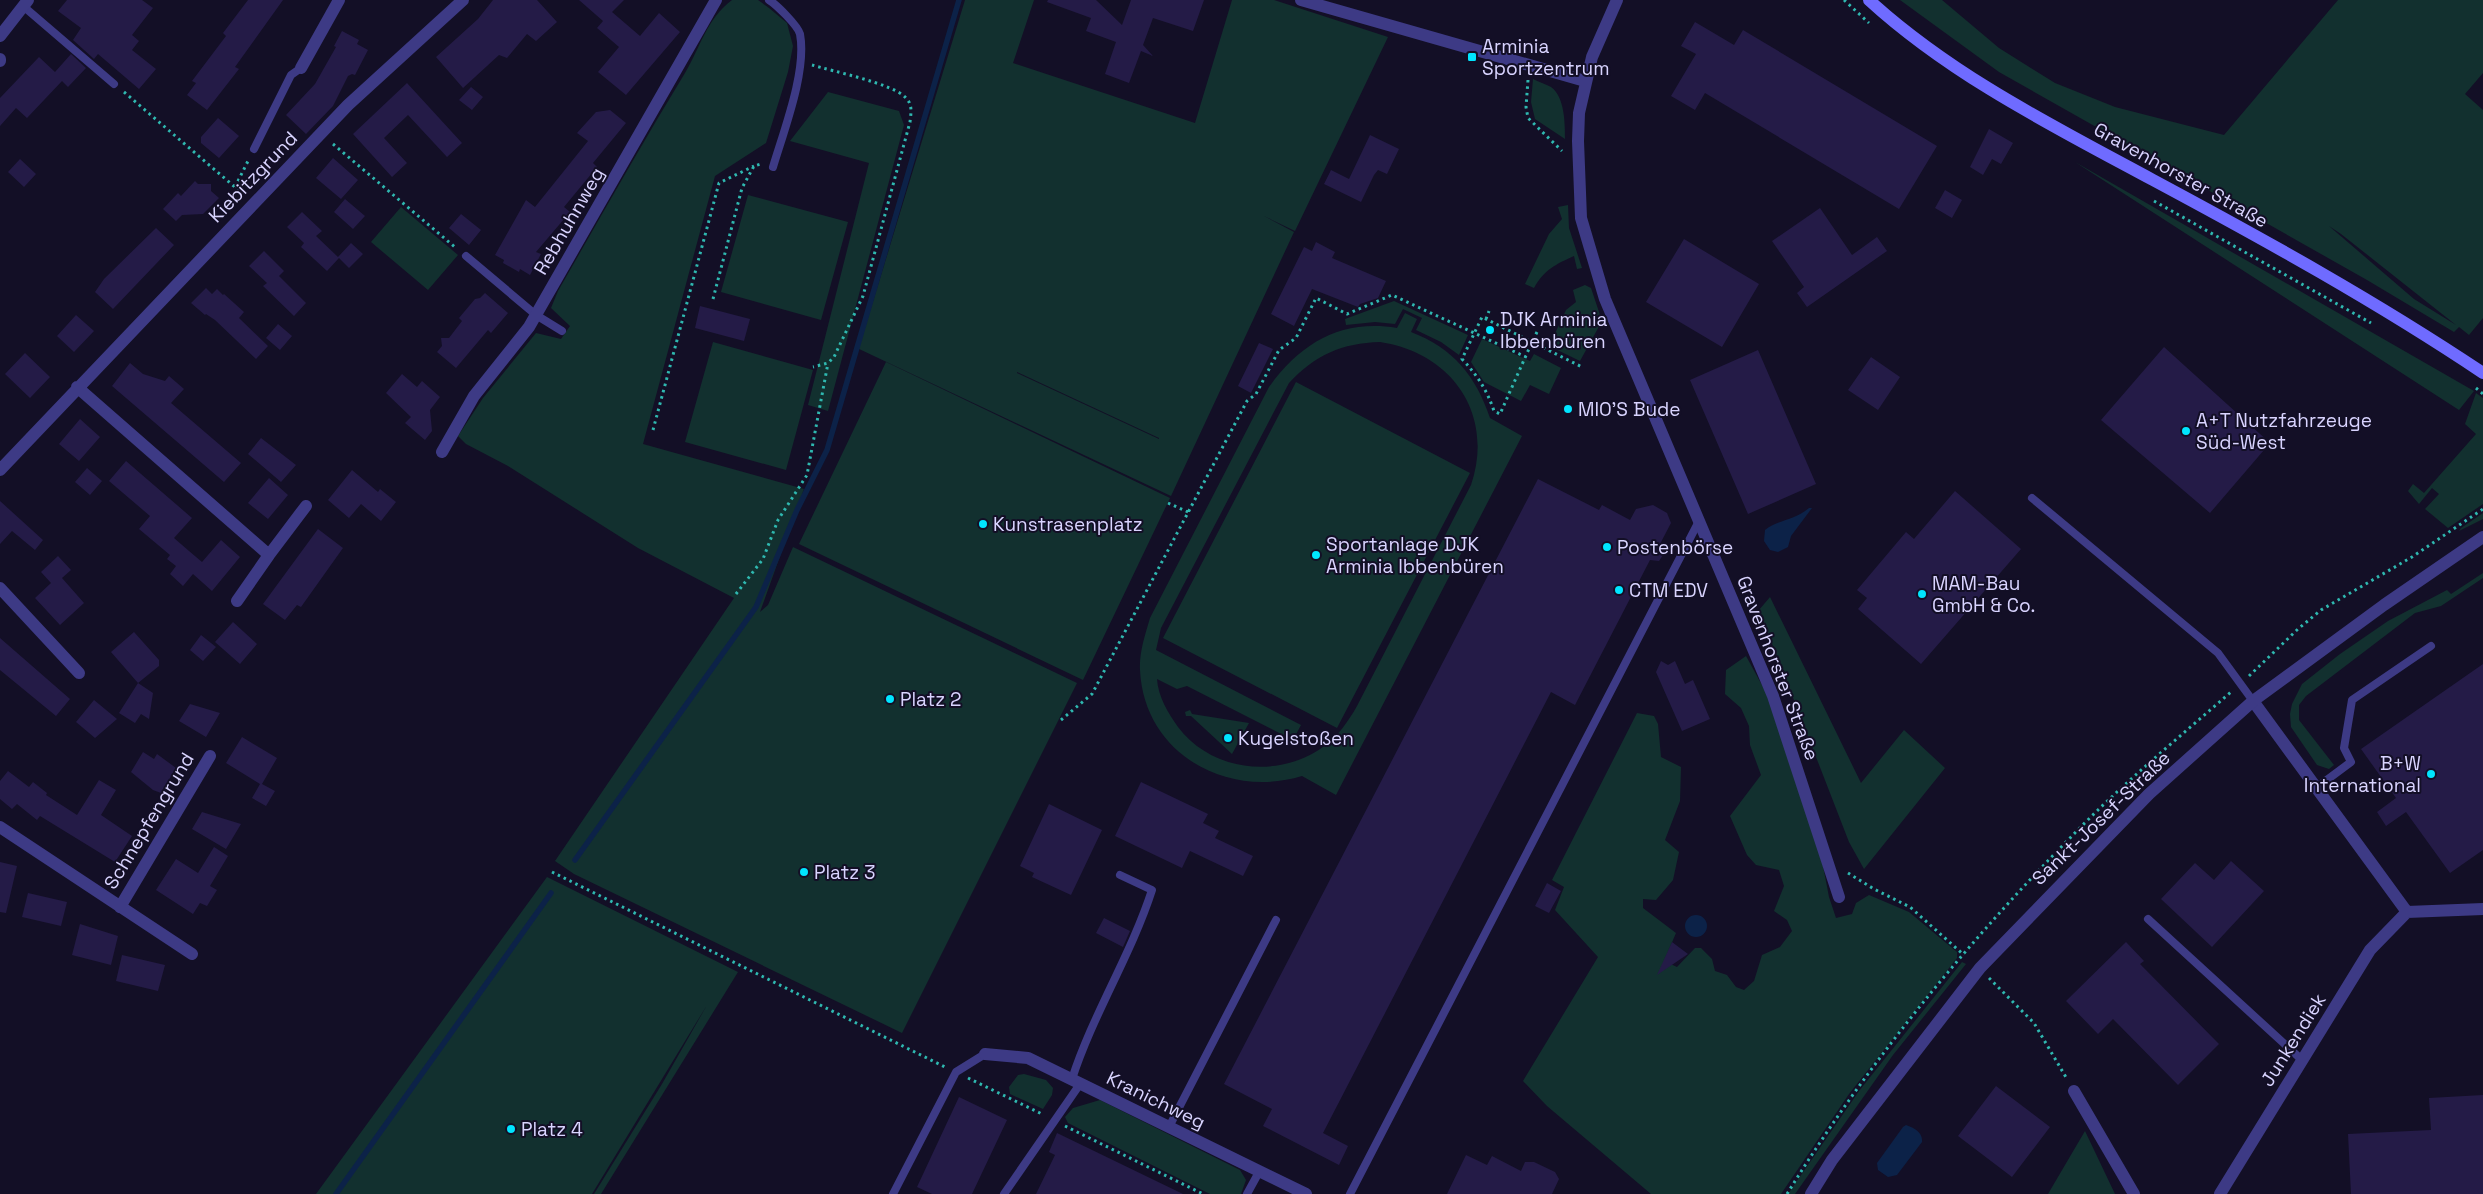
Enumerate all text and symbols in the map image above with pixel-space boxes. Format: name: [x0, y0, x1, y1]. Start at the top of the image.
place label: Arminia Sportzentrum: [1482, 34, 1610, 81]
marker: Arminia Sportzentrum: [1466, 51, 1478, 63]
street label: Gravenhorster Straße: [2089, 117, 2273, 233]
street label: Kiebitzgrund: [203, 126, 303, 228]
street label: Rebhuhnweg: [528, 163, 610, 279]
place label: DJK Arminia Ibbenbüren: [1500, 307, 1608, 354]
marker: DJK Arminia Ibbenbüren: [1484, 324, 1496, 336]
place label: MIO'S Bude: [1578, 397, 1681, 422]
marker: MIO'S Bude: [1562, 403, 1574, 415]
place label: A+T Nutzfahrzeuge Süd-West: [2196, 408, 2372, 455]
marker: A+T Nutzfahrzeuge Süd-West: [2180, 425, 2192, 437]
place label: Kunstrasenplatz: [993, 512, 1143, 537]
marker: Kunstrasenplatz: [977, 518, 989, 530]
place label: Sportanlage DJK Arminia Ibbenbüren: [1326, 532, 1504, 579]
place label: Postenbörse: [1617, 535, 1733, 560]
marker: Postenbörse: [1601, 541, 1613, 553]
marker: Sportanlage DJK Arminia Ibbenbüren: [1310, 549, 1322, 561]
place label: MAM-Bau GmbH & Co.: [1932, 571, 2035, 618]
street label: Gravenhorster Straße: [1731, 572, 1825, 764]
place label: CTM EDV: [1629, 578, 1708, 603]
marker: CTM EDV: [1613, 584, 1625, 596]
marker: MAM-Bau GmbH & Co.: [1916, 588, 1928, 600]
place label: Platz 2: [900, 687, 961, 712]
marker: Platz 2: [884, 693, 896, 705]
place label: Kugelstoßen: [1238, 726, 1354, 751]
marker: Kugelstoßen: [1222, 732, 1234, 744]
street label: Sankt-Josef-Straße: [2027, 745, 2175, 891]
street label: Schnepfengrund: [98, 748, 200, 894]
place label: B+W International: [2304, 751, 2421, 798]
marker: B+W International: [2425, 768, 2437, 780]
place label: Platz 3: [814, 860, 875, 885]
marker: Platz 3: [798, 866, 810, 878]
street label: Junkendiek: [2255, 989, 2331, 1091]
street label: Kranichweg: [1102, 1065, 1210, 1135]
place label: Platz 4: [521, 1117, 583, 1142]
marker: Platz 4: [505, 1123, 517, 1135]

